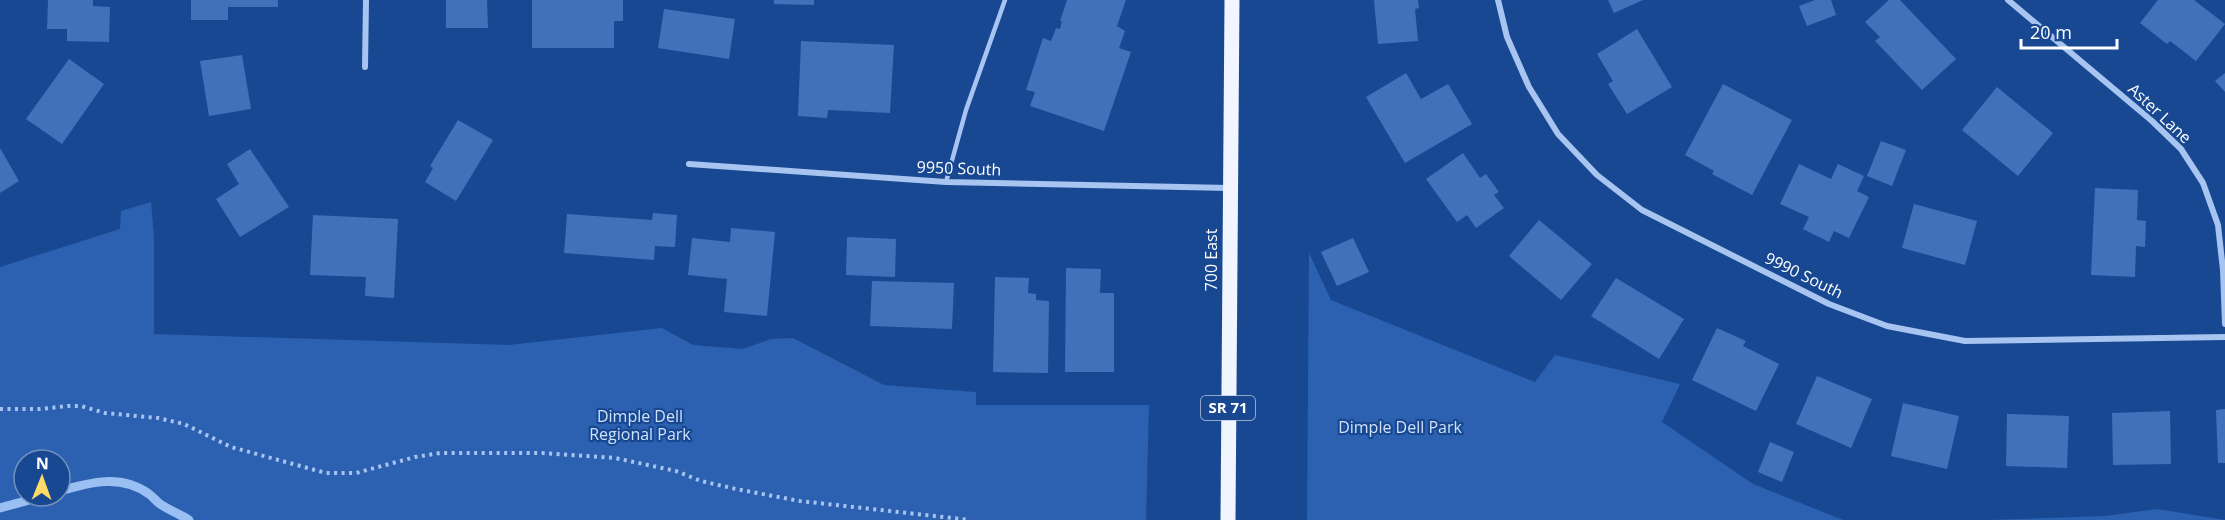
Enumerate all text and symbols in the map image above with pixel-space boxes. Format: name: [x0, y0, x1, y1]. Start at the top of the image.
scale bar: [2021, 12, 2117, 50]
text: 20 m: [2030, 20, 2072, 44]
street label: Aster Lane: [2124, 78, 2196, 148]
street label: 9950 South: [916, 156, 1002, 180]
street label: 700 East: [1200, 228, 1222, 291]
street label: 9990 South: [1761, 247, 1847, 303]
road number: SR 71: [1201, 396, 1255, 420]
park label: Dimple Dell Regional Park: [589, 405, 691, 445]
park label: Dimple Dell Park: [1338, 416, 1462, 438]
north arrow: [12, 448, 72, 508]
text: N: [36, 452, 49, 474]

